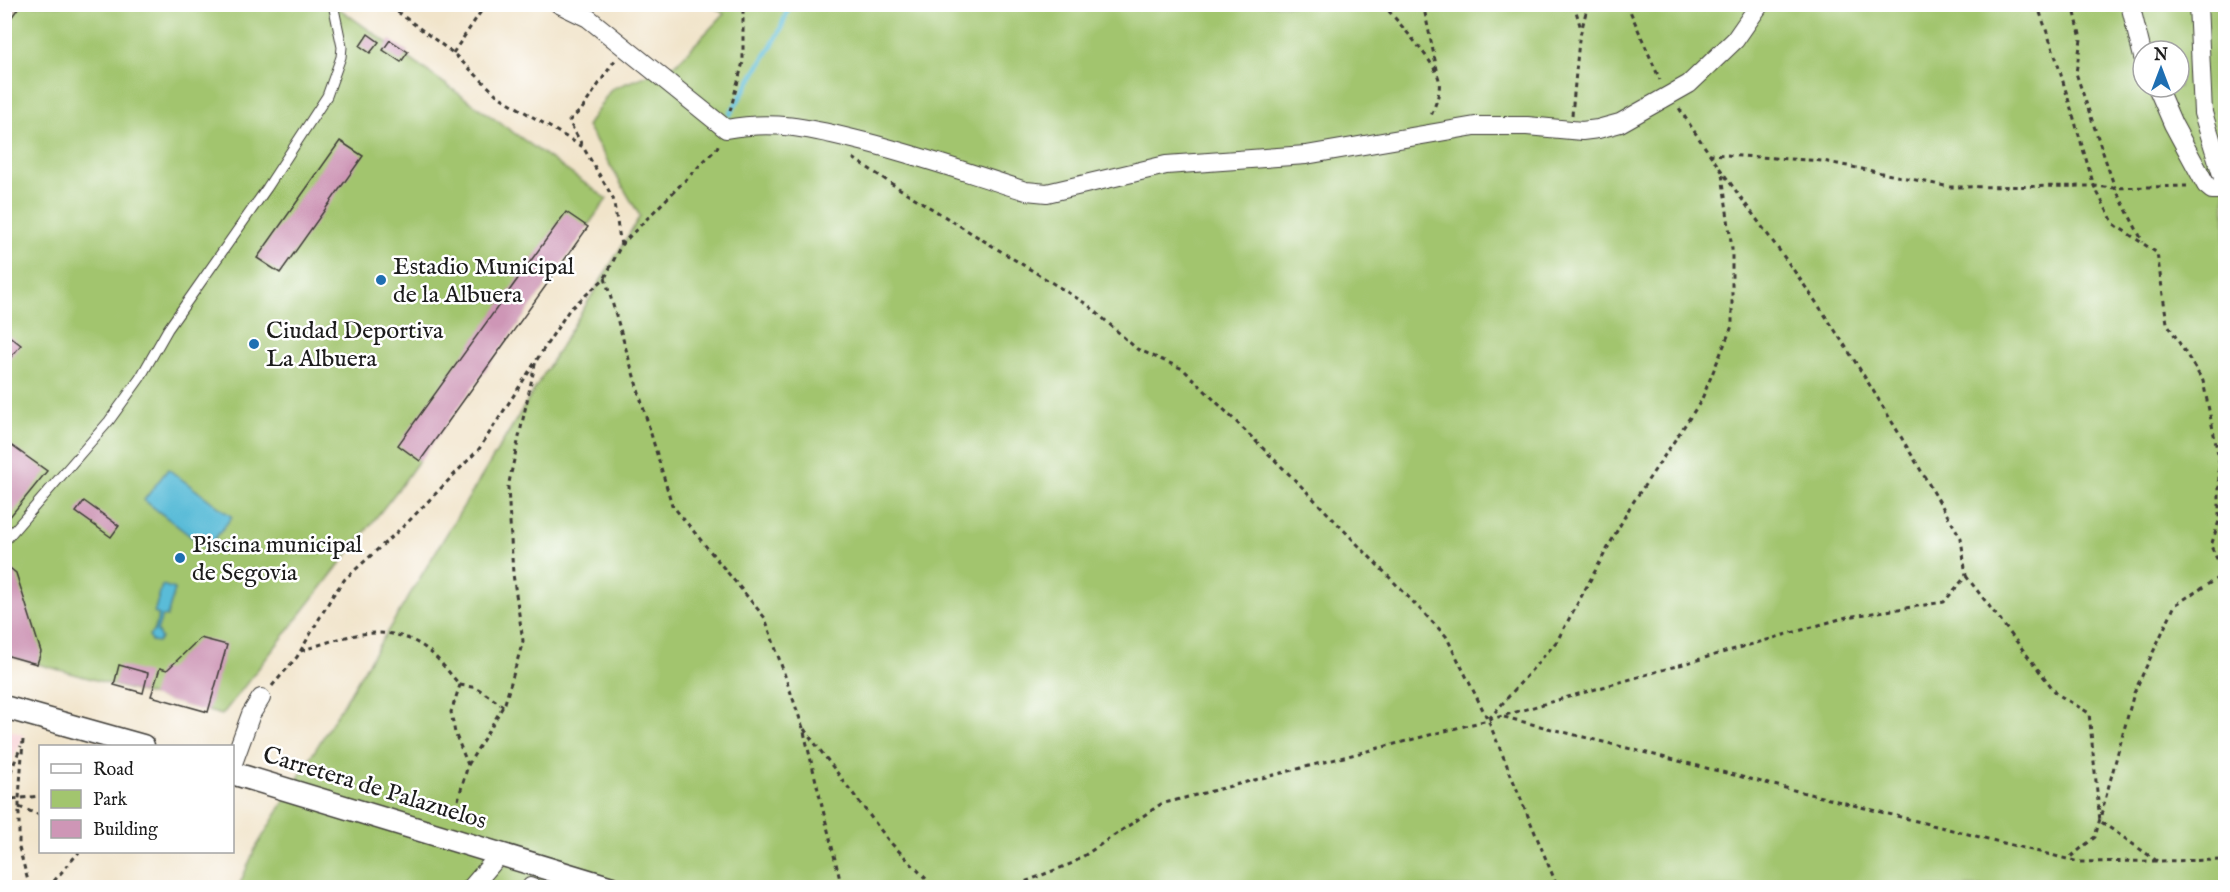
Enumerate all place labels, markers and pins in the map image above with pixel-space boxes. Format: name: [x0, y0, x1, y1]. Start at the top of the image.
place label: Estadio Municipal de la Albuera: [393, 252, 575, 311]
marker: Estadio Municipal de la Albuera: [374, 273, 388, 287]
place label: Ciudad Deportiva La Albuera: [266, 316, 444, 375]
marker: Ciudad Deportiva La Albuera: [247, 337, 261, 351]
place label: Piscina municipal de Segovia: [192, 530, 363, 589]
marker: Piscina municipal de Segovia: [173, 551, 187, 565]

